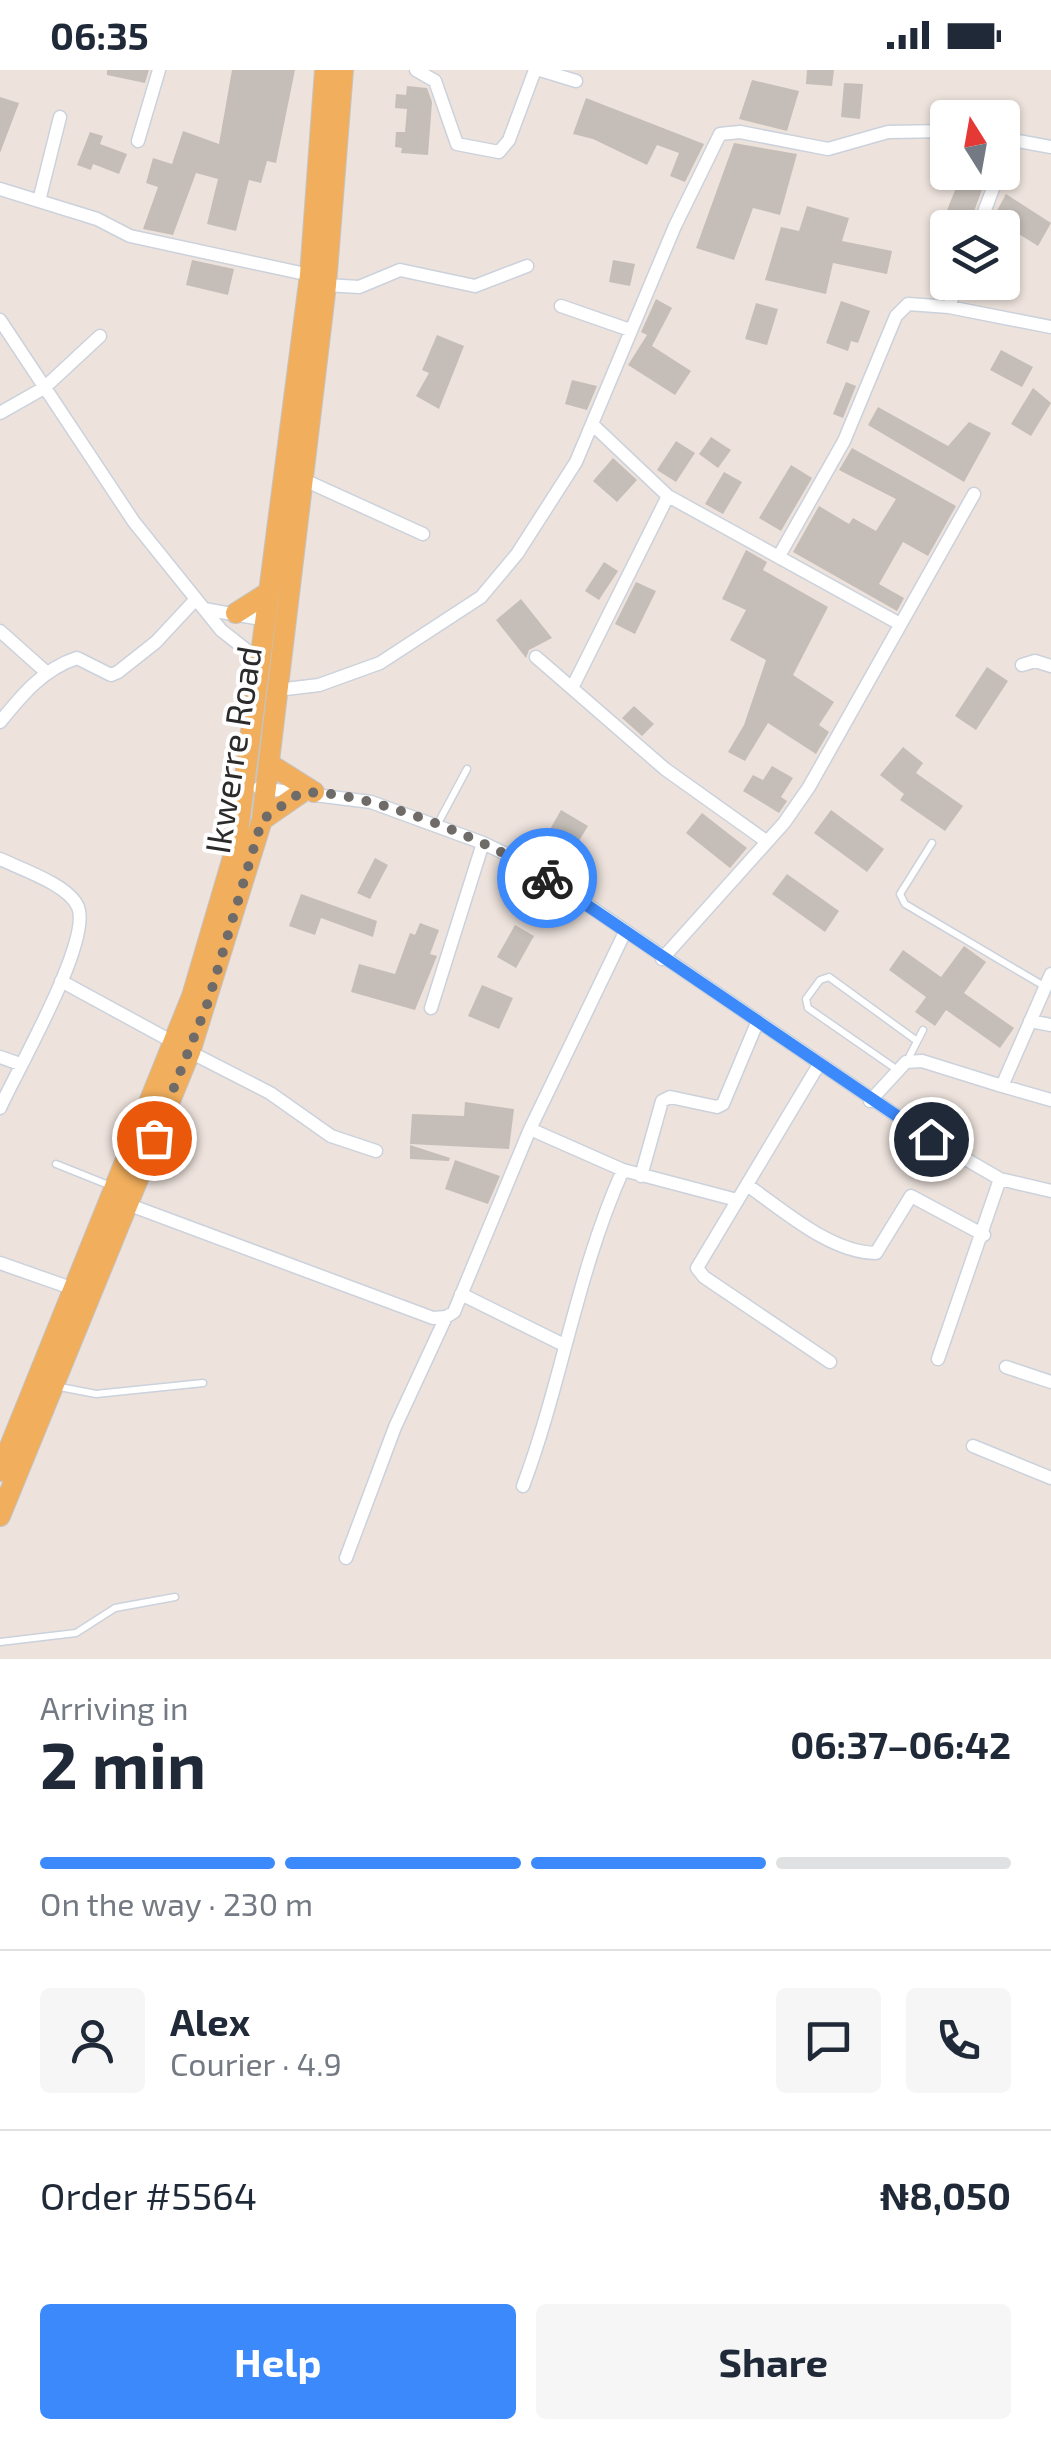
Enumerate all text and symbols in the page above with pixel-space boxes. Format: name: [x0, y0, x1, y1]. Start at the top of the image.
text: 06:35: [50, 12, 149, 58]
north arrow: [930, 100, 1020, 190]
map controls: [930, 100, 1020, 300]
button: layers: [930, 210, 1020, 300]
street label: Ikwerre Road: [195, 643, 269, 856]
courier: [497, 828, 597, 928]
icon: bike: [520, 851, 575, 906]
pin: [112, 1096, 197, 1181]
pin: [889, 1097, 974, 1182]
icon: bag: [127, 1111, 182, 1166]
icon: home: [904, 1112, 959, 1167]
text: Arriving in: [40, 1688, 189, 1726]
text: 06:37–06:42: [790, 1721, 1011, 1767]
text: 2 min: [40, 1724, 206, 1802]
text: On the way · 230 m: [40, 1884, 313, 1922]
button: person: [40, 1988, 145, 2093]
button: chat: [776, 1988, 881, 2093]
button: phone: [906, 1988, 1011, 2093]
text: Alex: [170, 1998, 250, 2044]
text: Courier · 4.9: [170, 2044, 342, 2082]
text: Order #5564: [40, 2172, 257, 2218]
text: ₦8,050: [880, 2172, 1011, 2218]
button: Help: [40, 2304, 516, 2419]
button: Share: [536, 2304, 1011, 2419]

